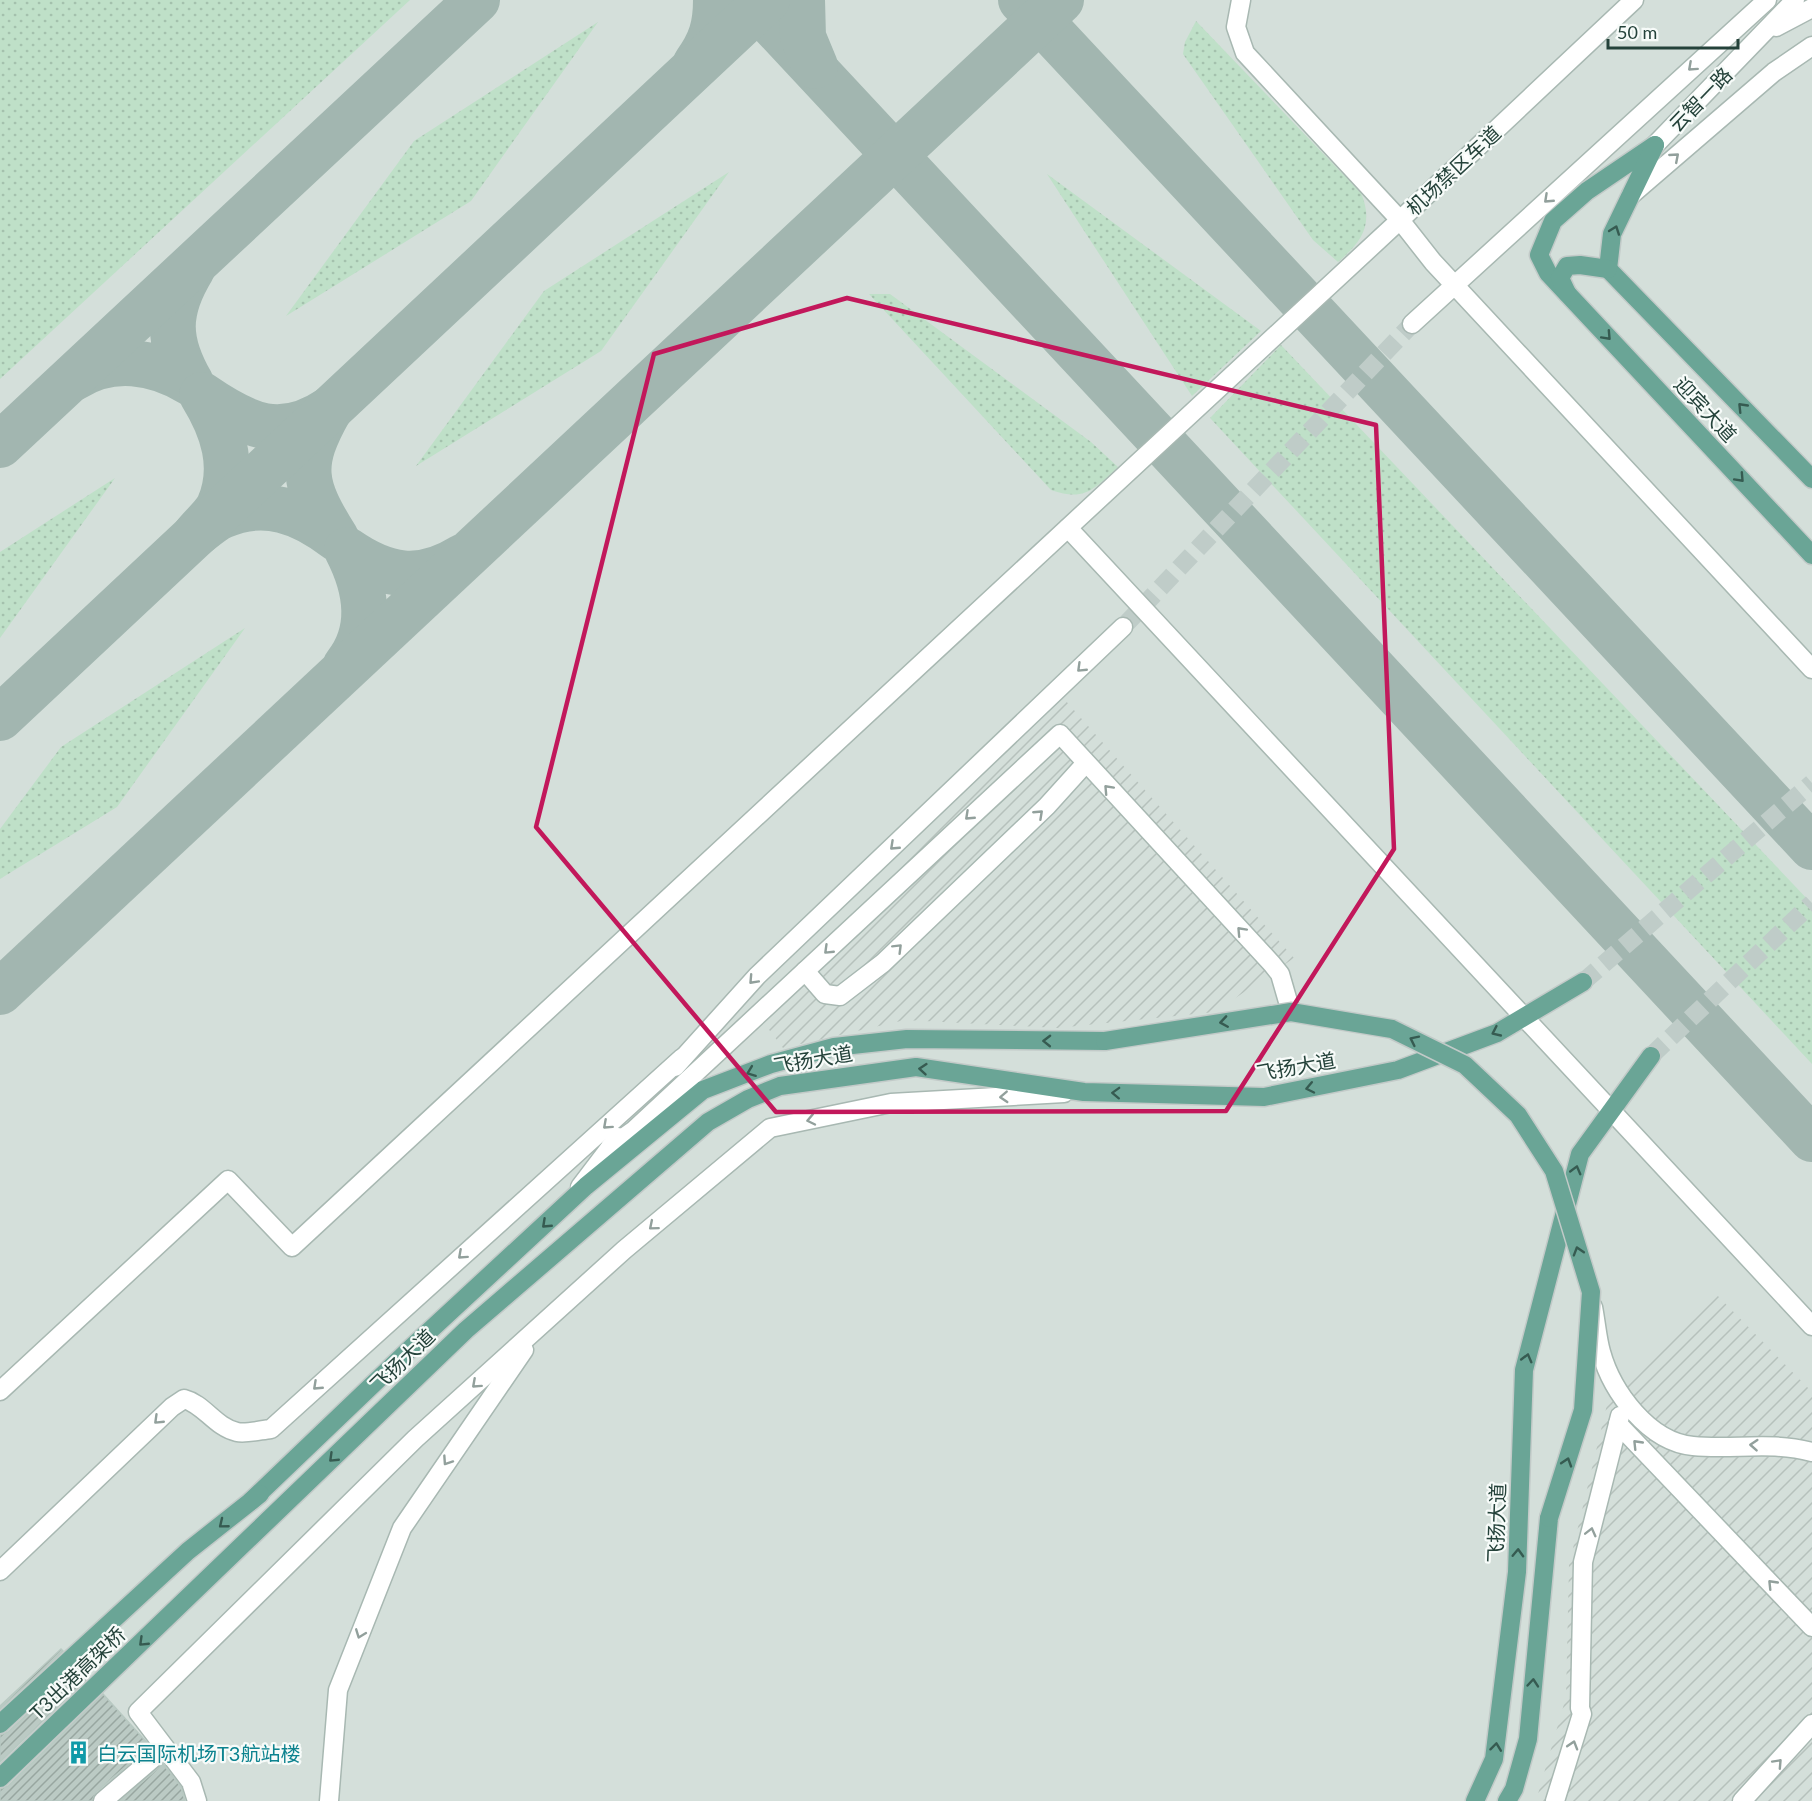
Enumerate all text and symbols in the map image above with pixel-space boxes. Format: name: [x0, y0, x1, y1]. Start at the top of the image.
scale bar: [1608, 12, 1738, 50]
text: 50 m: [1617, 21, 1657, 43]
one-way arrow: [1688, 60, 1699, 71]
street label: 云智一路: [1664, 62, 1736, 136]
street label: 机场禁区车道: [1401, 120, 1505, 220]
one-way arrow: [1668, 153, 1679, 164]
one-way arrow: [1545, 191, 1556, 202]
one-way arrow: [1607, 226, 1620, 236]
one-way arrow: [1600, 329, 1611, 340]
street label: 迎宾大道: [1670, 372, 1742, 446]
one-way arrow: [1738, 403, 1749, 414]
one-way arrow: [1733, 472, 1744, 482]
one-way arrow: [1077, 660, 1088, 671]
one-way arrow: [1104, 785, 1115, 795]
one-way arrow: [966, 809, 976, 820]
one-way arrow: [1032, 810, 1043, 821]
one-way arrow: [890, 839, 901, 850]
one-way arrow: [1237, 927, 1248, 938]
one-way arrow: [824, 942, 835, 953]
one-way arrow: [892, 944, 902, 955]
one-way arrow: [749, 974, 760, 984]
one-way arrow: [1220, 1016, 1229, 1028]
one-way arrow: [1492, 1025, 1503, 1037]
one-way arrow: [1042, 1035, 1051, 1047]
one-way arrow: [1410, 1035, 1421, 1047]
street label: 飞扬大道: [772, 1040, 854, 1078]
street label: 飞扬大道: [1255, 1047, 1337, 1085]
one-way arrow: [918, 1063, 927, 1076]
one-way arrow: [746, 1064, 757, 1077]
one-way arrow: [1305, 1081, 1315, 1094]
one-way arrow: [1111, 1087, 1120, 1099]
one-way arrow: [1000, 1090, 1009, 1103]
one-way arrow: [806, 1113, 816, 1126]
one-way arrow: [603, 1118, 614, 1129]
one-way arrow: [1569, 1165, 1582, 1175]
one-way arrow: [542, 1217, 552, 1228]
one-way arrow: [649, 1219, 660, 1230]
one-way arrow: [1573, 1246, 1585, 1257]
one-way arrow: [458, 1248, 469, 1259]
street label: 飞扬大道: [365, 1324, 439, 1396]
one-way arrow: [1520, 1354, 1532, 1364]
one-way arrow: [472, 1377, 483, 1388]
one-way arrow: [314, 1379, 324, 1390]
one-way arrow: [154, 1413, 164, 1424]
one-way arrow: [1750, 1439, 1759, 1452]
one-way arrow: [1633, 1440, 1644, 1451]
one-way arrow: [329, 1451, 340, 1462]
one-way arrow: [444, 1455, 455, 1466]
one-way arrow: [1559, 1457, 1572, 1468]
street label: 飞扬大道: [1483, 1483, 1509, 1563]
one-way arrow: [218, 1516, 229, 1527]
one-way arrow: [1583, 1527, 1596, 1537]
one-way arrow: [1511, 1549, 1524, 1558]
one-way arrow: [1768, 1581, 1779, 1592]
street label: T3出港高架桥: [24, 1621, 130, 1725]
one-way arrow: [355, 1628, 367, 1639]
one-way arrow: [139, 1634, 150, 1645]
one-way arrow: [1526, 1679, 1539, 1688]
building icon: 白云国际机场T3航站楼: [66, 1740, 92, 1766]
one-way arrow: [1565, 1740, 1578, 1751]
place label: 白云国际机场T3航站楼: [97, 1741, 300, 1765]
one-way arrow: [1489, 1742, 1502, 1751]
one-way arrow: [1771, 1760, 1782, 1770]

